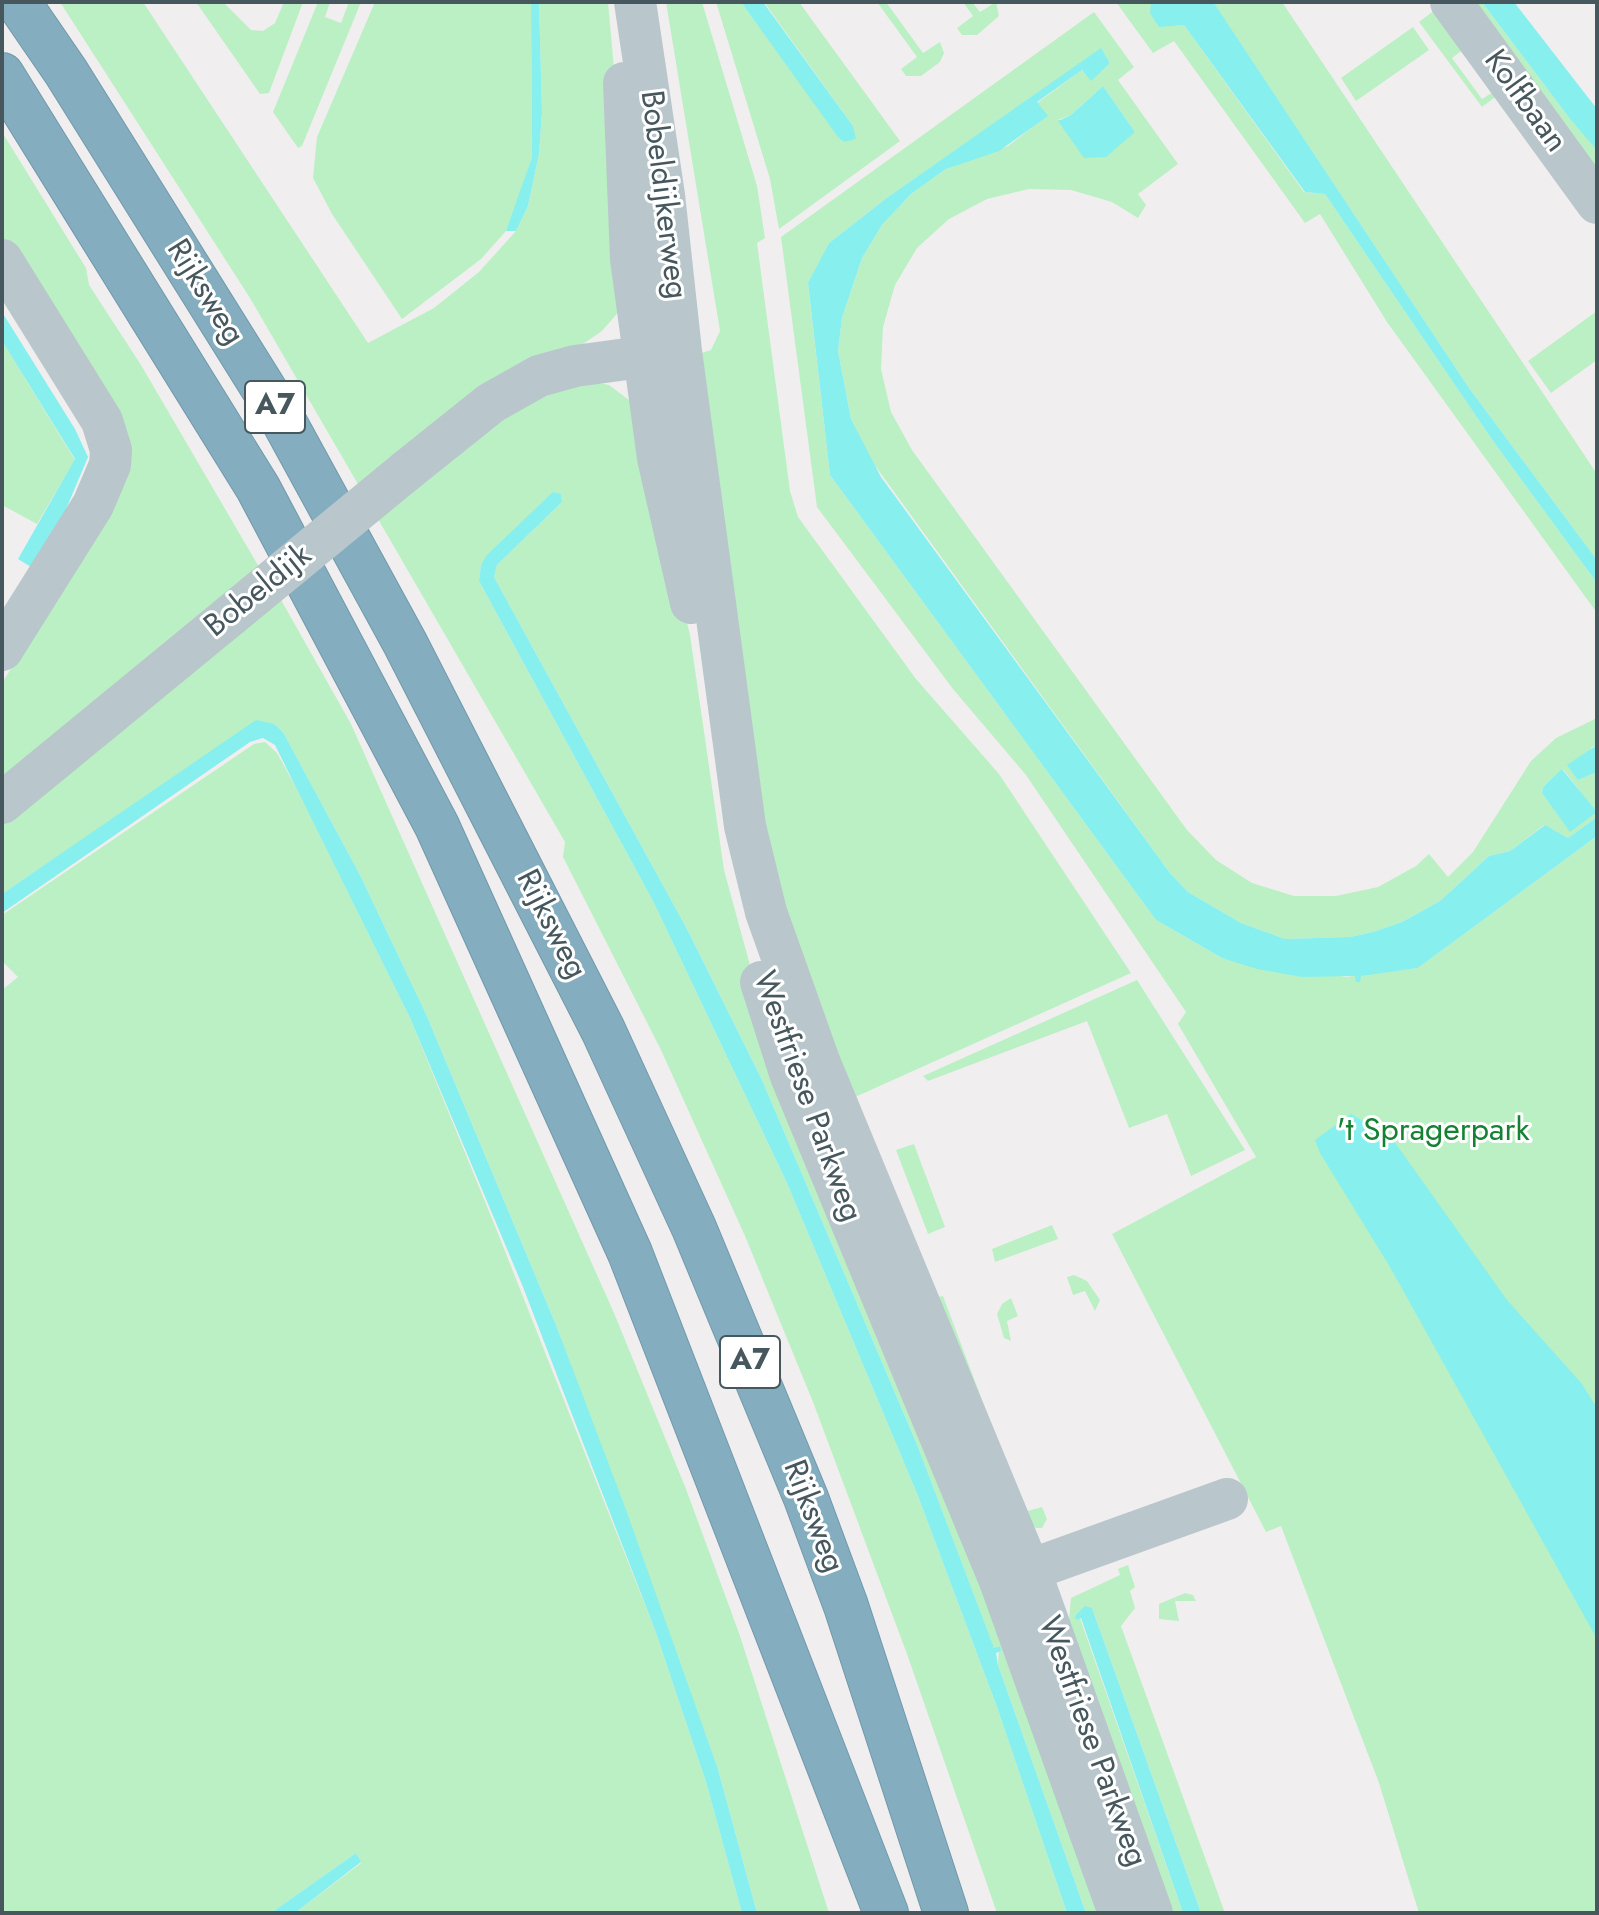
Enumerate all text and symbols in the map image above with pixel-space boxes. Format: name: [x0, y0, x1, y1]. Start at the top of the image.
street label: Kolfbaan: [1474, 43, 1574, 161]
street label: Bobeldijkerweg: [630, 88, 694, 302]
street label: Rijksweg: [157, 233, 251, 353]
road number: A7: [245, 381, 305, 433]
street label: Bobeldijk: [198, 537, 320, 647]
street label: Rijksweg: [506, 864, 594, 986]
street label: Westfriese Parkweg: [743, 967, 869, 1227]
park label: 't Spragerpark: [1337, 1113, 1529, 1151]
road number: A7: [720, 1336, 780, 1388]
street label: Rijksweg: [773, 1455, 851, 1579]
street label: Westfriese Parkweg: [1028, 1612, 1154, 1872]

